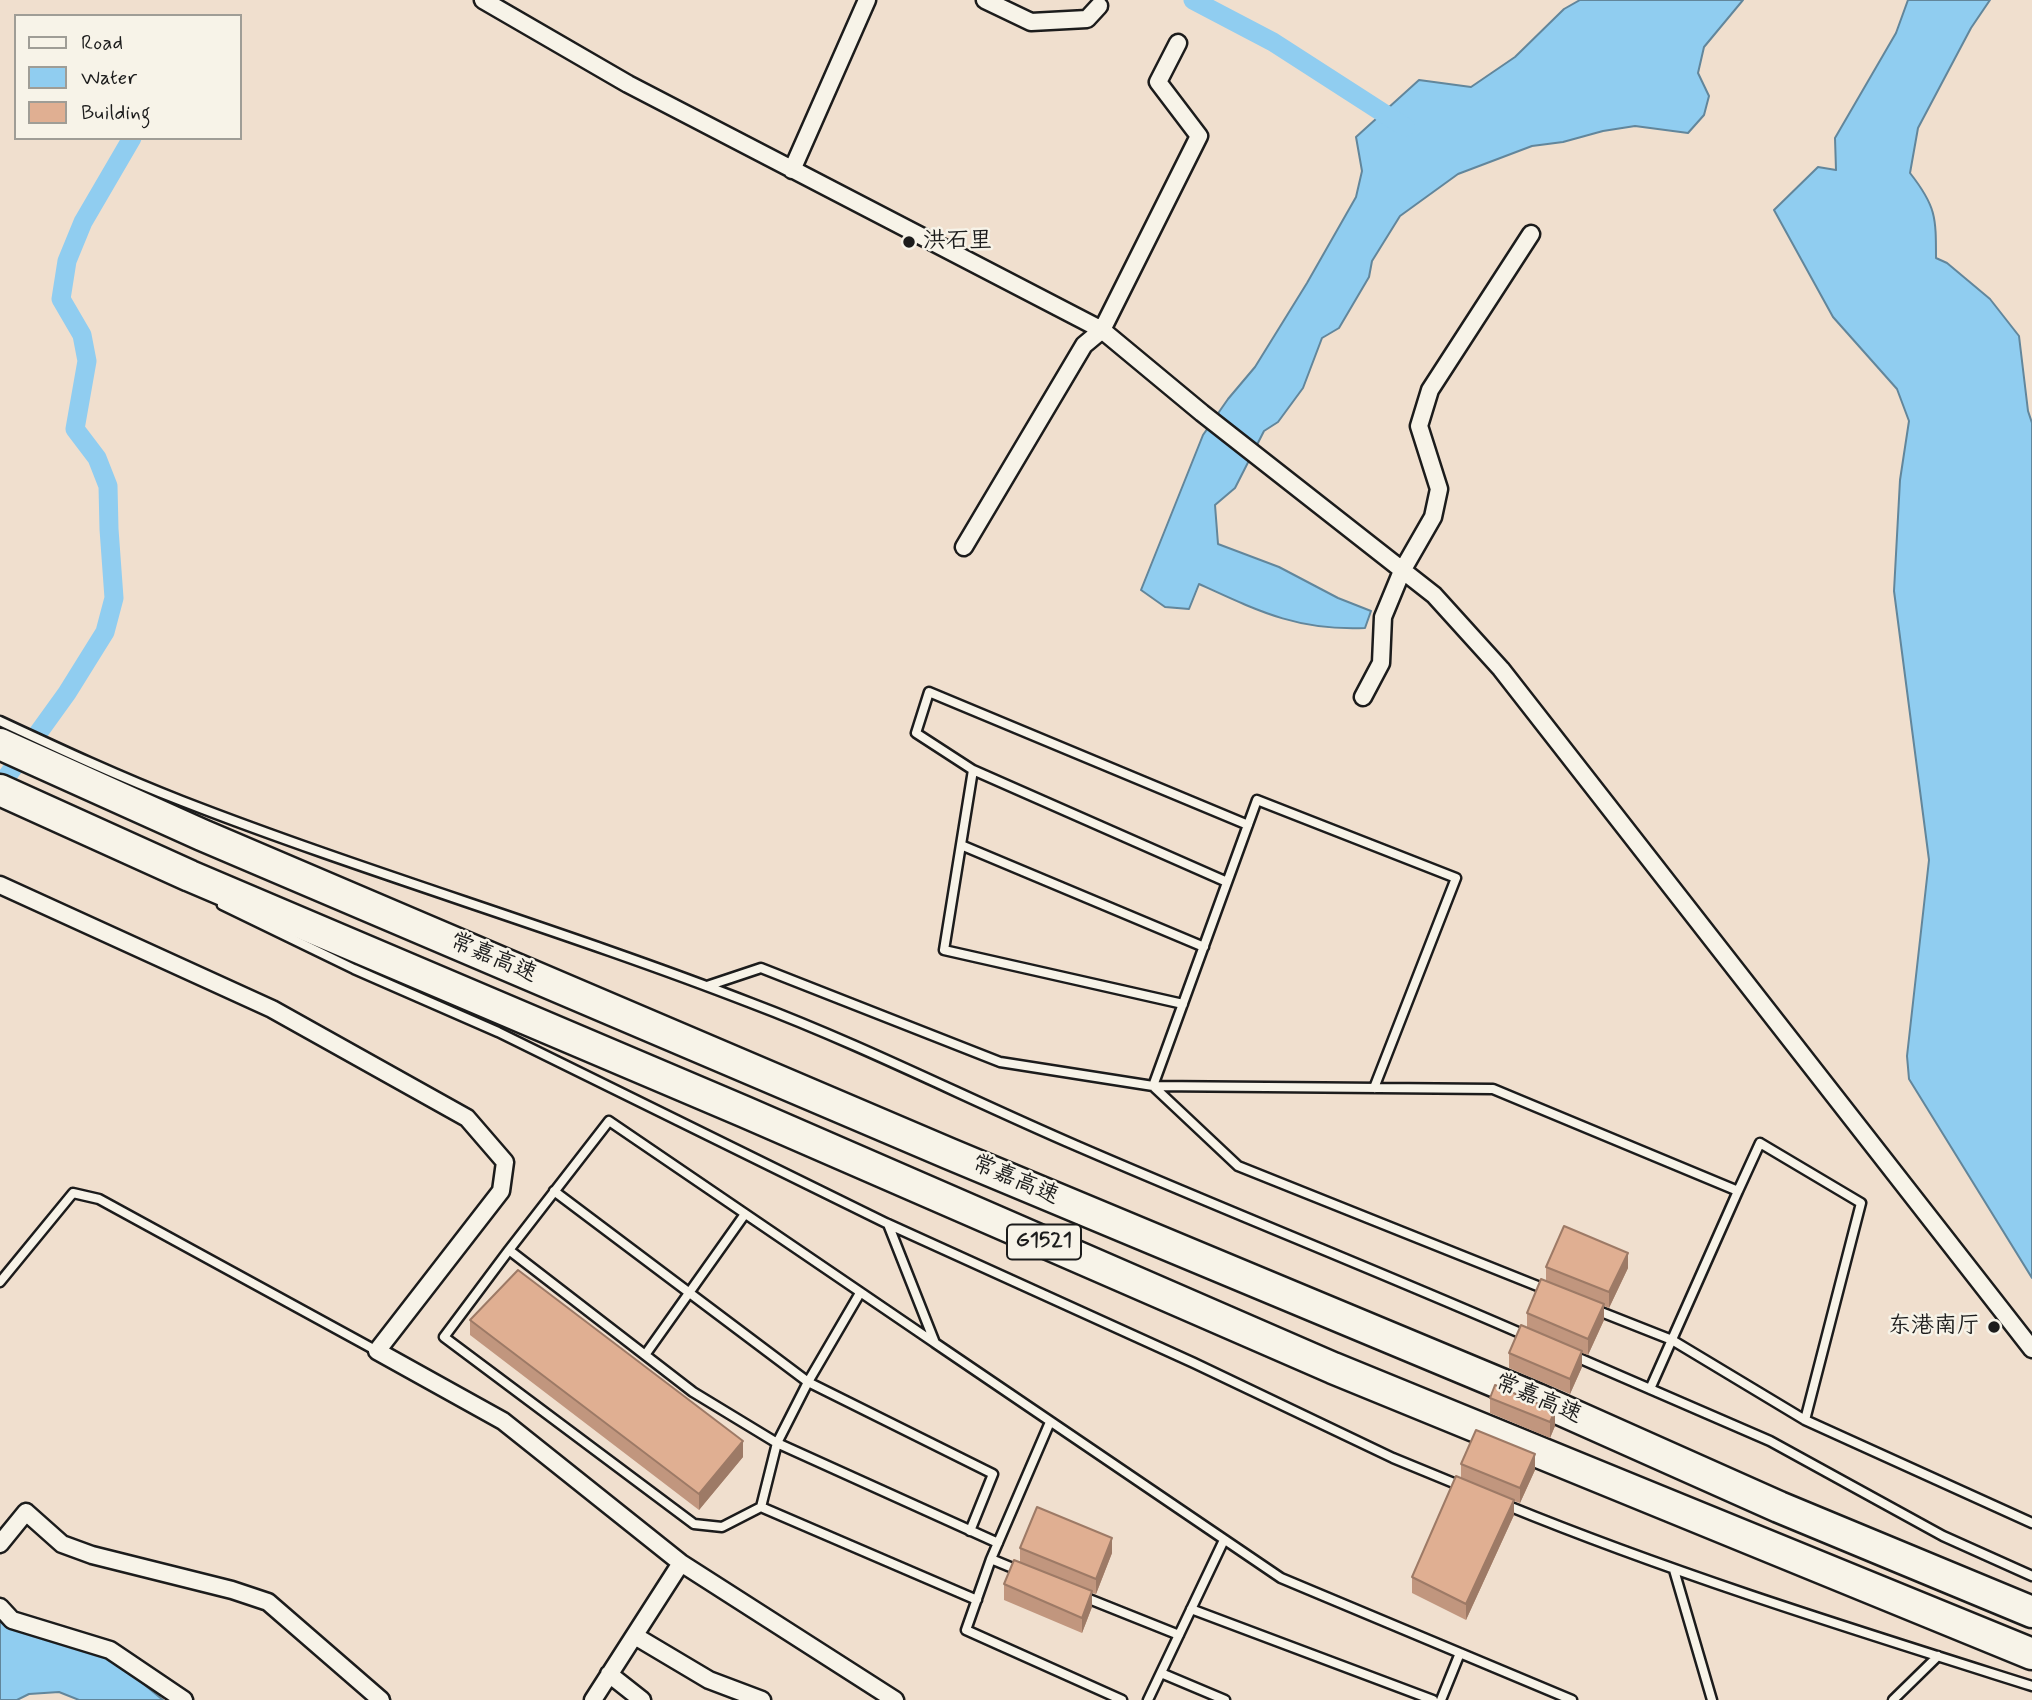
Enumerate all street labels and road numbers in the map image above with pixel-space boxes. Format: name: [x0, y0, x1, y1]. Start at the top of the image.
street label: 常嘉高速: [445, 928, 541, 990]
street label: 常嘉高速: [967, 1150, 1063, 1212]
road number: G1521: [1007, 1224, 1081, 1260]
street label: 常嘉高速: [1490, 1369, 1586, 1431]

